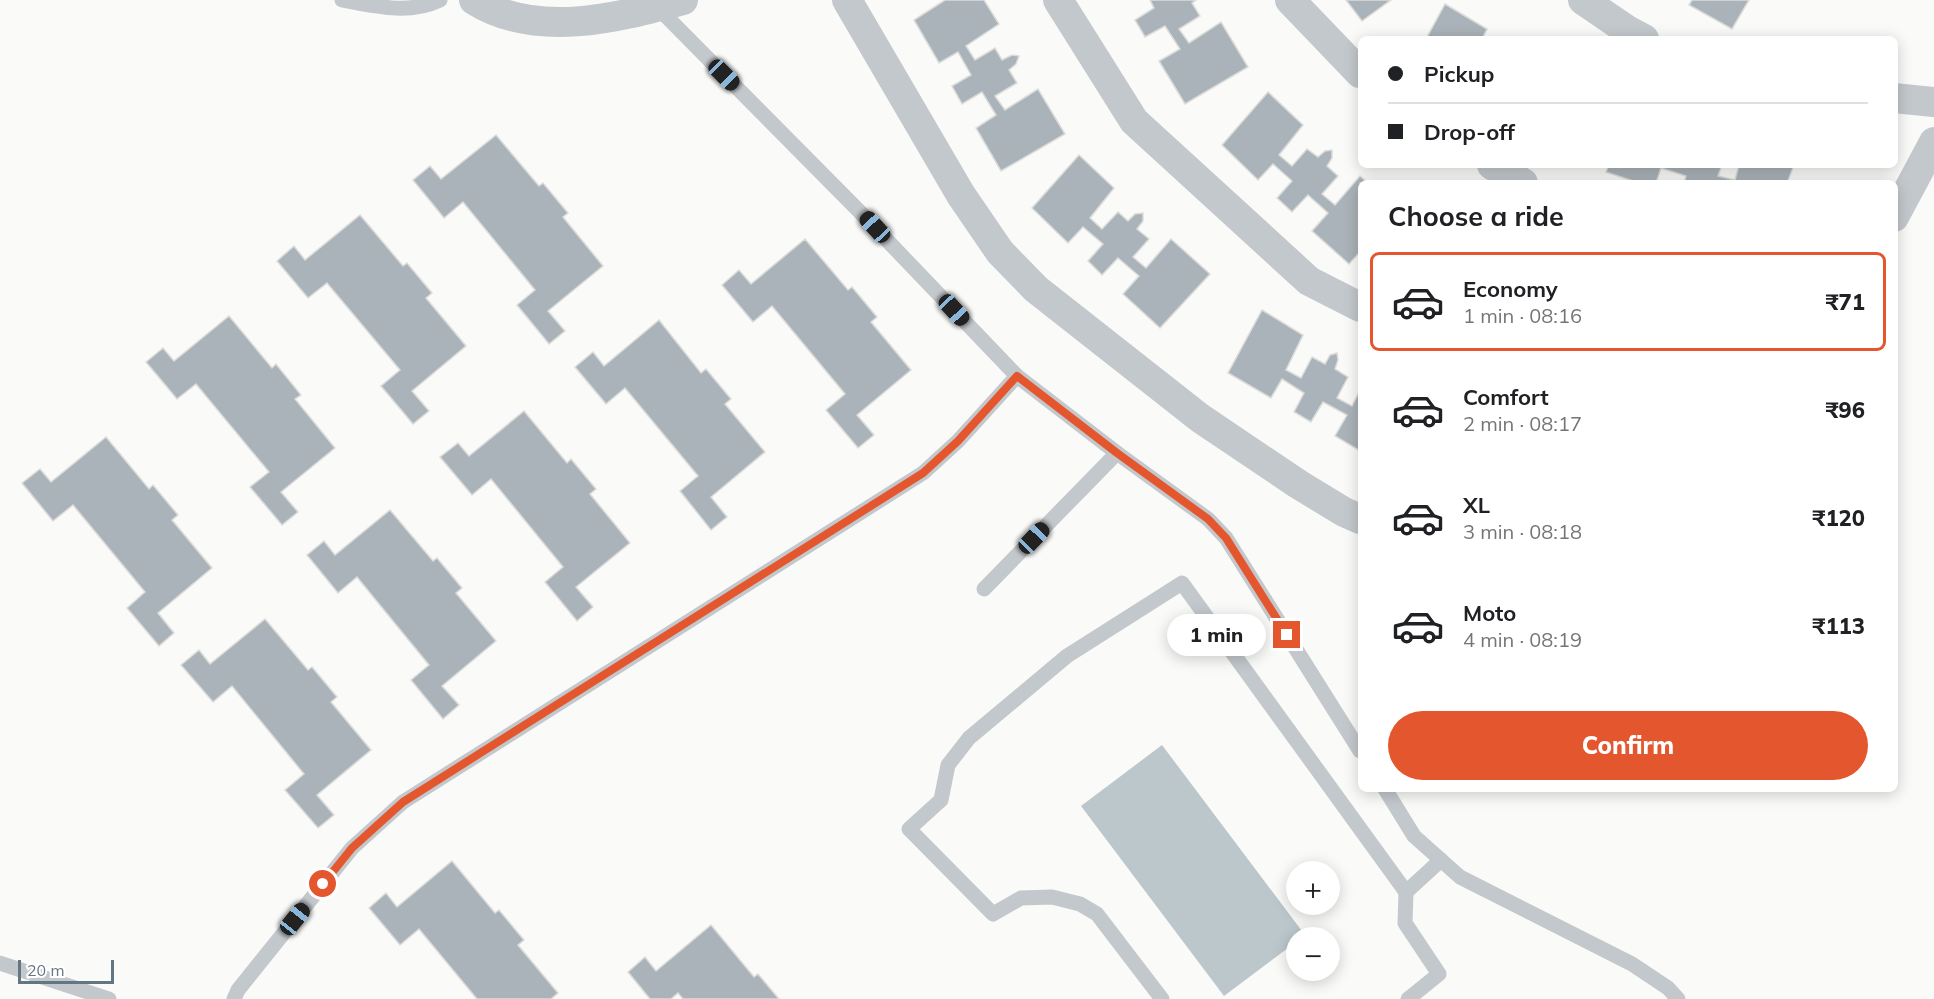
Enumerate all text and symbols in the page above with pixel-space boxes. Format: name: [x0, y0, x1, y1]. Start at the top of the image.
car: [705, 56, 743, 94]
text: Pickup: [1424, 60, 1494, 88]
text: Drop-off: [1424, 118, 1515, 146]
text: Choose a ride: [1388, 199, 1564, 233]
car: [856, 208, 894, 246]
icon: car: [1391, 275, 1445, 329]
text: Economy: [1463, 275, 1558, 303]
text: ₹71: [1825, 288, 1865, 316]
car: [935, 291, 973, 329]
text: 1 min · 08:16: [1463, 303, 1582, 328]
icon: car: [1391, 383, 1445, 437]
text: Comfort: [1463, 383, 1549, 411]
text: ₹96: [1825, 396, 1865, 424]
text: 2 min · 08:17: [1463, 411, 1582, 436]
icon: car: [1391, 491, 1445, 545]
text: XL: [1463, 491, 1490, 519]
text: ₹120: [1812, 504, 1865, 532]
car: [1015, 519, 1053, 557]
text: 3 min · 08:18: [1463, 519, 1582, 544]
icon: car: [1391, 599, 1445, 653]
text: Moto: [1463, 599, 1516, 627]
text: ₹113: [1812, 612, 1865, 640]
callout: 1 min: [1167, 614, 1266, 656]
route end: [1273, 621, 1300, 648]
text: 1 min: [1190, 622, 1243, 647]
text: 4 min · 08:19: [1463, 627, 1582, 652]
button: Confirm: [1388, 711, 1868, 780]
map controls: [1286, 861, 1340, 981]
button: +: [1286, 861, 1340, 915]
route start: [309, 870, 336, 897]
car: [277, 899, 313, 939]
button: −: [1286, 927, 1340, 981]
scale bar: [18, 957, 114, 984]
text: 20 m: [27, 960, 64, 980]

